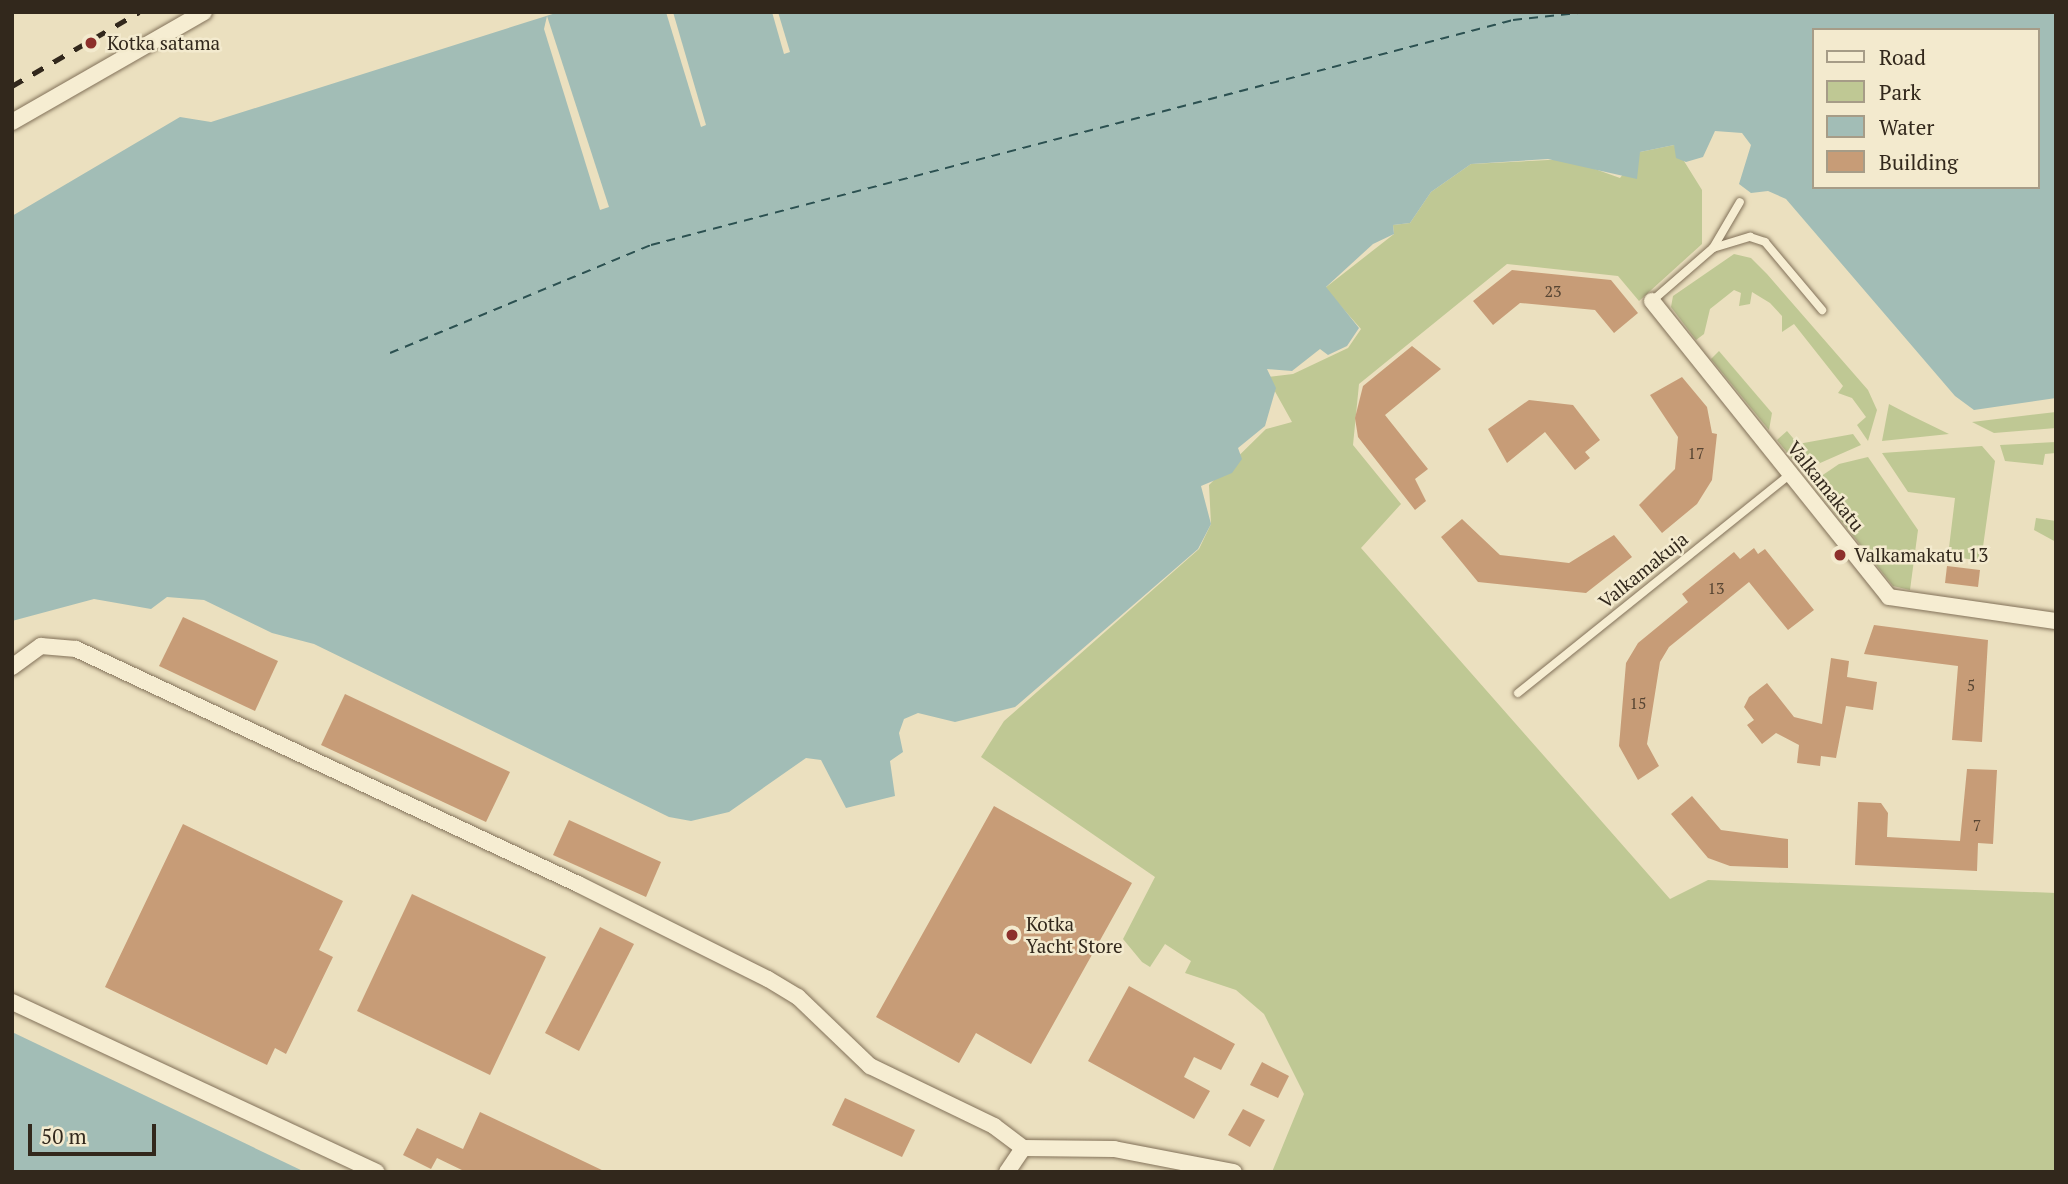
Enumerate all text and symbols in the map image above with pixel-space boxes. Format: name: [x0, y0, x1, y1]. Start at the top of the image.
legend: [1812, 28, 2040, 189]
place label: Kotka satama: [107, 32, 220, 54]
marker: Kotka satama: [81, 33, 101, 53]
text: Road: [1879, 43, 1926, 71]
text: Park: [1879, 78, 1921, 106]
text: Water: [1879, 113, 1934, 141]
text: Building: [1879, 148, 1958, 176]
house number: 23: [1544, 281, 1562, 301]
street label: Valkamakatu: [1783, 436, 1869, 536]
house number: 17: [1687, 443, 1705, 463]
street label: Valkamakuja: [1594, 527, 1692, 613]
place label: Valkamakatu 13: [1854, 544, 1988, 566]
marker: Valkamakatu 13: [1832, 547, 1848, 563]
house number: 13: [1707, 578, 1725, 598]
house number: 5: [1967, 675, 1975, 695]
house number: 15: [1629, 693, 1647, 713]
house number: 7: [1973, 815, 1981, 835]
place label: Kotka Yacht Store: [1026, 913, 1123, 957]
marker: Kotka Yacht Store: [1004, 927, 1020, 943]
scale bar: [32, 1110, 159, 1154]
text: 50 m: [41, 1122, 87, 1150]

